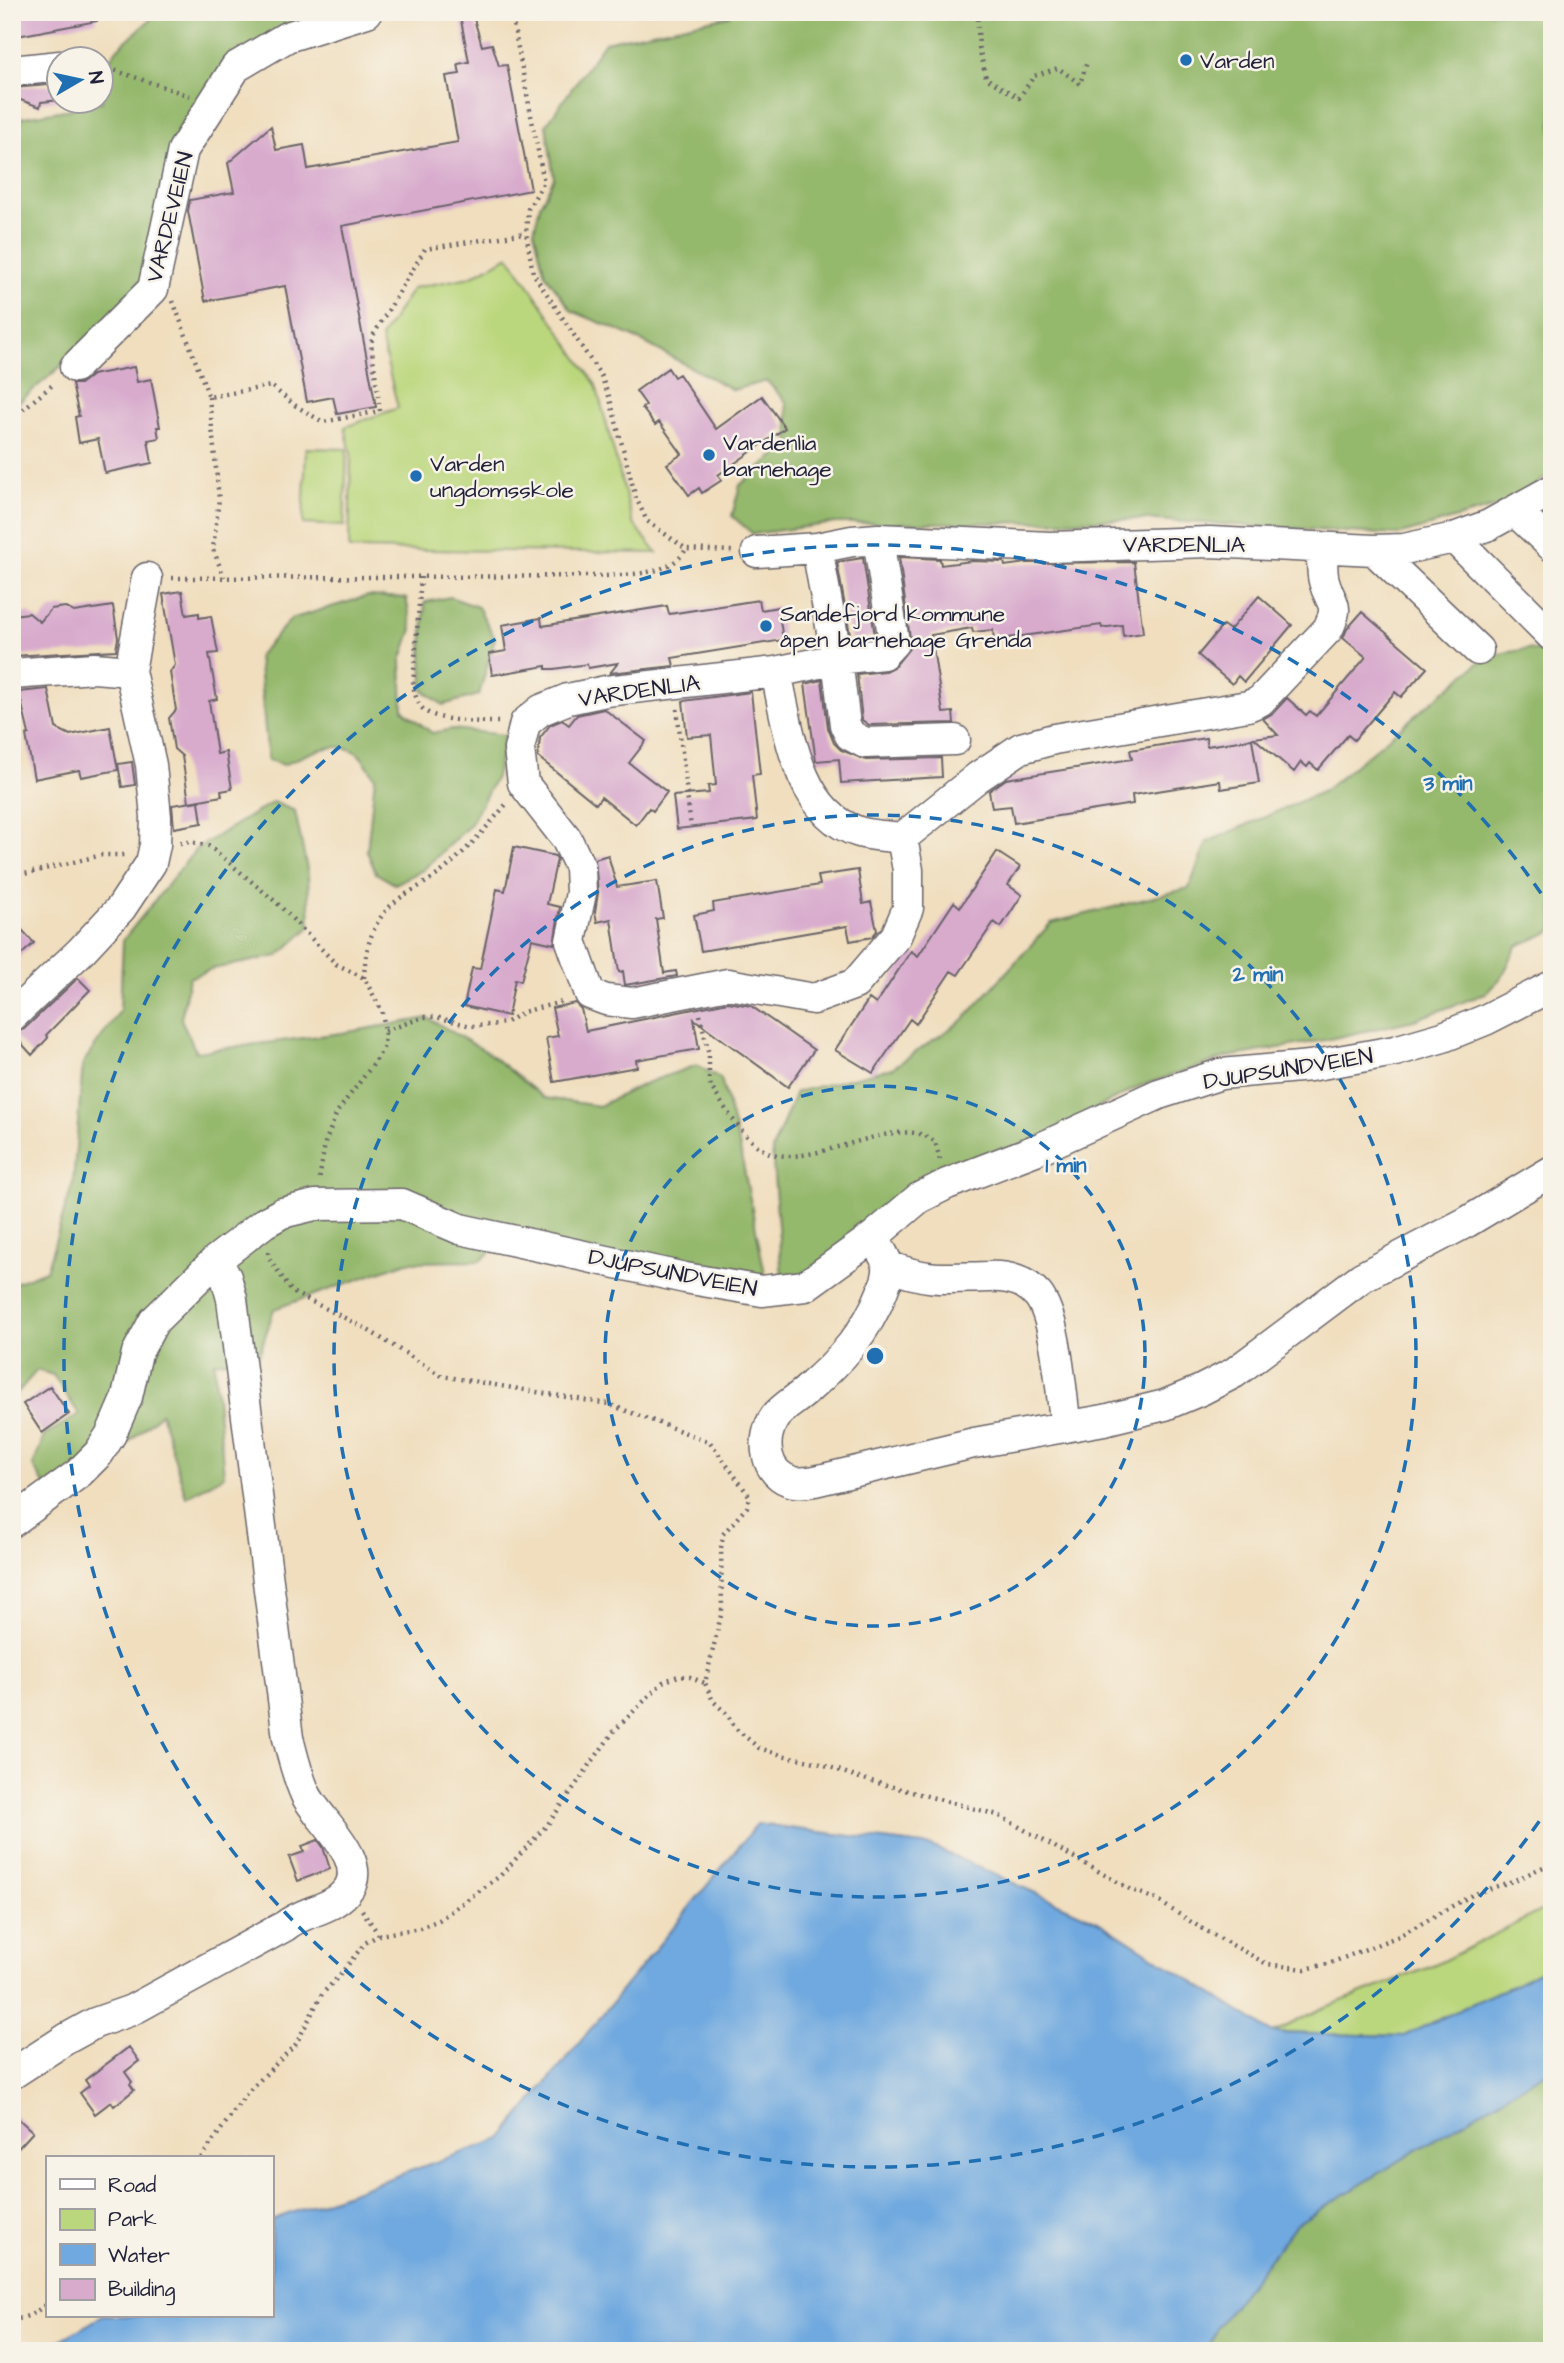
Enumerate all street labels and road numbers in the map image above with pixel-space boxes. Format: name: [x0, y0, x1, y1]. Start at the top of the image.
street label: VARDEVEIEN: [138, 149, 202, 286]
street label: VARDENLIA: [1123, 529, 1246, 561]
street label: VARDENLIA: [576, 667, 702, 715]
street label: DJUPSUNDVEIEN: [1201, 1040, 1375, 1098]
street label: DJUPSUNDVEIEN: [586, 1241, 760, 1305]

